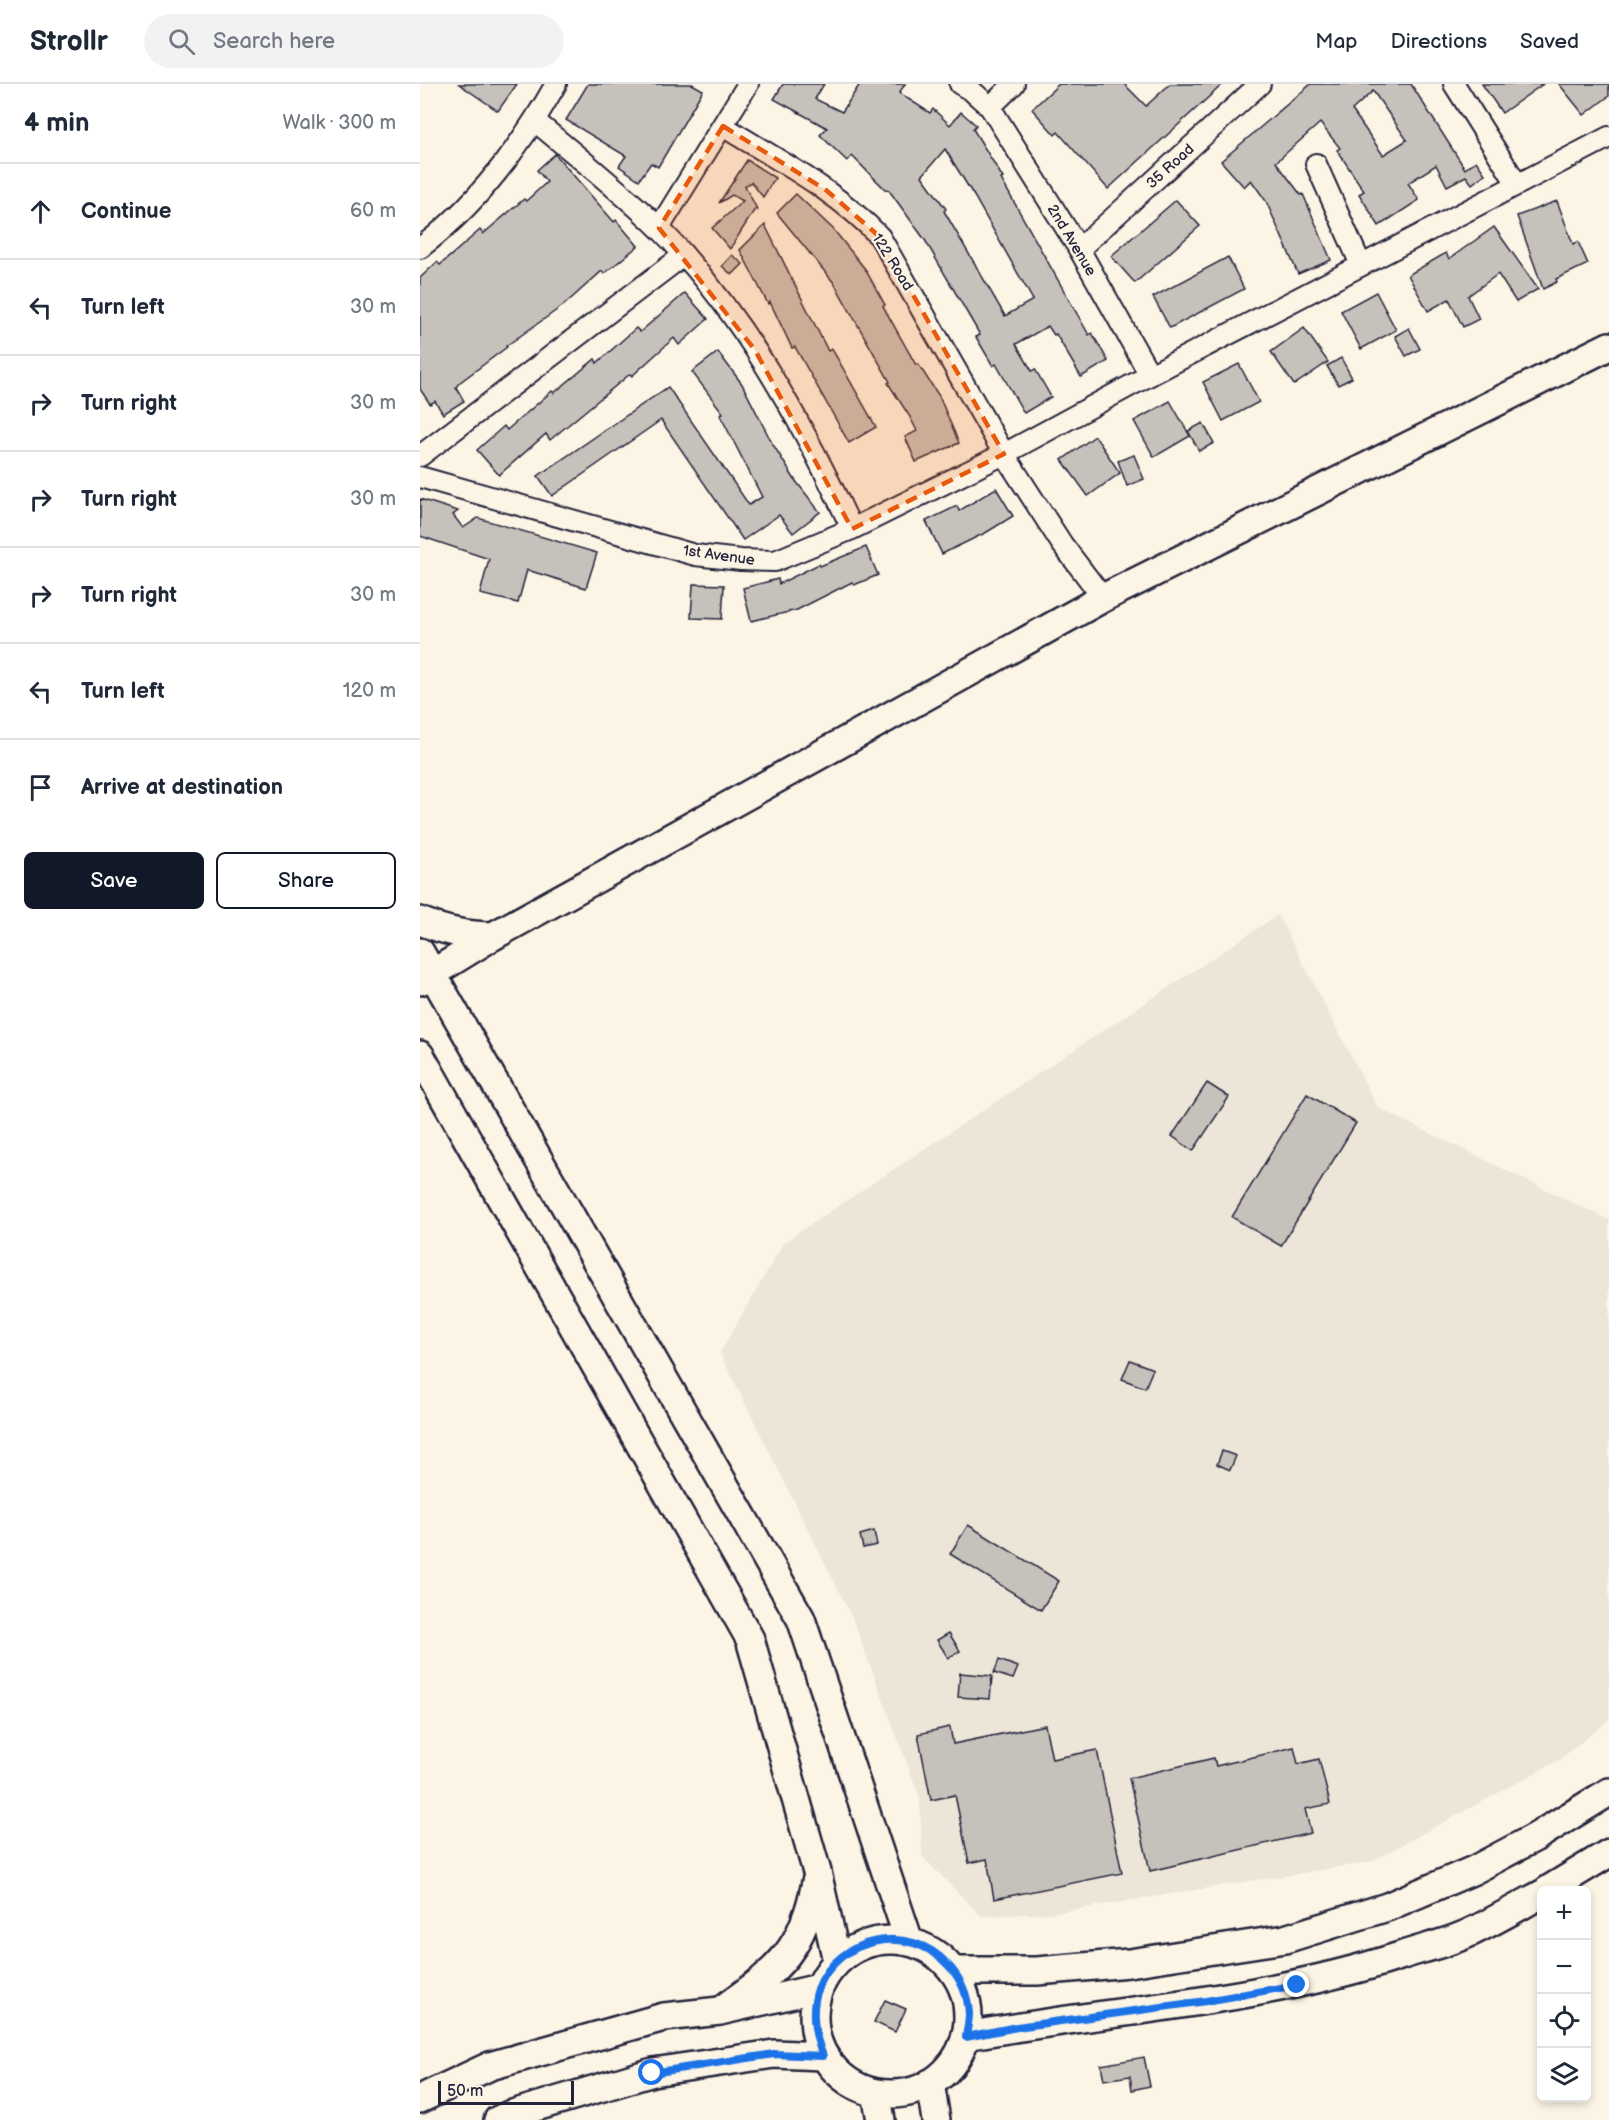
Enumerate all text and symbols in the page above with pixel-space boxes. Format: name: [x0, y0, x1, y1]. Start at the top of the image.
search box: [144, 14, 564, 68]
text: Strollr: [30, 25, 108, 58]
icon: search: [165, 25, 198, 58]
text: Search here: [213, 28, 335, 55]
text: Map: [1315, 29, 1358, 54]
text: Directions: [1391, 29, 1487, 54]
text: Saved: [1520, 29, 1579, 54]
text: 4 min: [24, 108, 89, 139]
text: Walk · 300 m: [283, 111, 396, 135]
street label: 35 Road: [1142, 140, 1198, 193]
icon: ahead: [24, 195, 57, 228]
text: Continue: [81, 198, 171, 225]
text: 60 m: [350, 199, 396, 223]
street label: 2nd Avenue: [1043, 201, 1100, 280]
street label: 122 Road: [868, 230, 918, 294]
icon: left: [24, 291, 57, 324]
text: Turn left: [81, 294, 165, 321]
text: 30 m: [350, 295, 396, 319]
icon: right: [24, 387, 57, 420]
text: Turn right: [81, 390, 177, 417]
text: 30 m: [350, 391, 396, 415]
icon: right: [24, 483, 57, 516]
text: Turn right: [81, 486, 177, 513]
text: 30 m: [350, 487, 396, 511]
street label: 1st Avenue: [682, 541, 756, 570]
icon: right: [24, 579, 57, 612]
text: Turn right: [81, 582, 177, 609]
text: 30 m: [350, 583, 396, 607]
icon: left: [24, 675, 57, 708]
text: Turn left: [81, 678, 165, 705]
text: 120 m: [343, 679, 396, 703]
icon: arrive: [24, 771, 57, 804]
text: Arrive at destination: [81, 774, 283, 801]
button: Save: [24, 852, 204, 909]
button: Share: [216, 852, 396, 909]
map controls: [1537, 1886, 1591, 2102]
button: +: [1537, 1886, 1591, 1940]
button: −: [1537, 1940, 1591, 1994]
route end: [1283, 1971, 1309, 1997]
button: locate: [1537, 1994, 1591, 2048]
button: layers: [1537, 2048, 1591, 2102]
route start: [638, 2059, 664, 2085]
scale bar: [438, 2078, 574, 2106]
text: 50 m: [447, 2082, 483, 2101]

